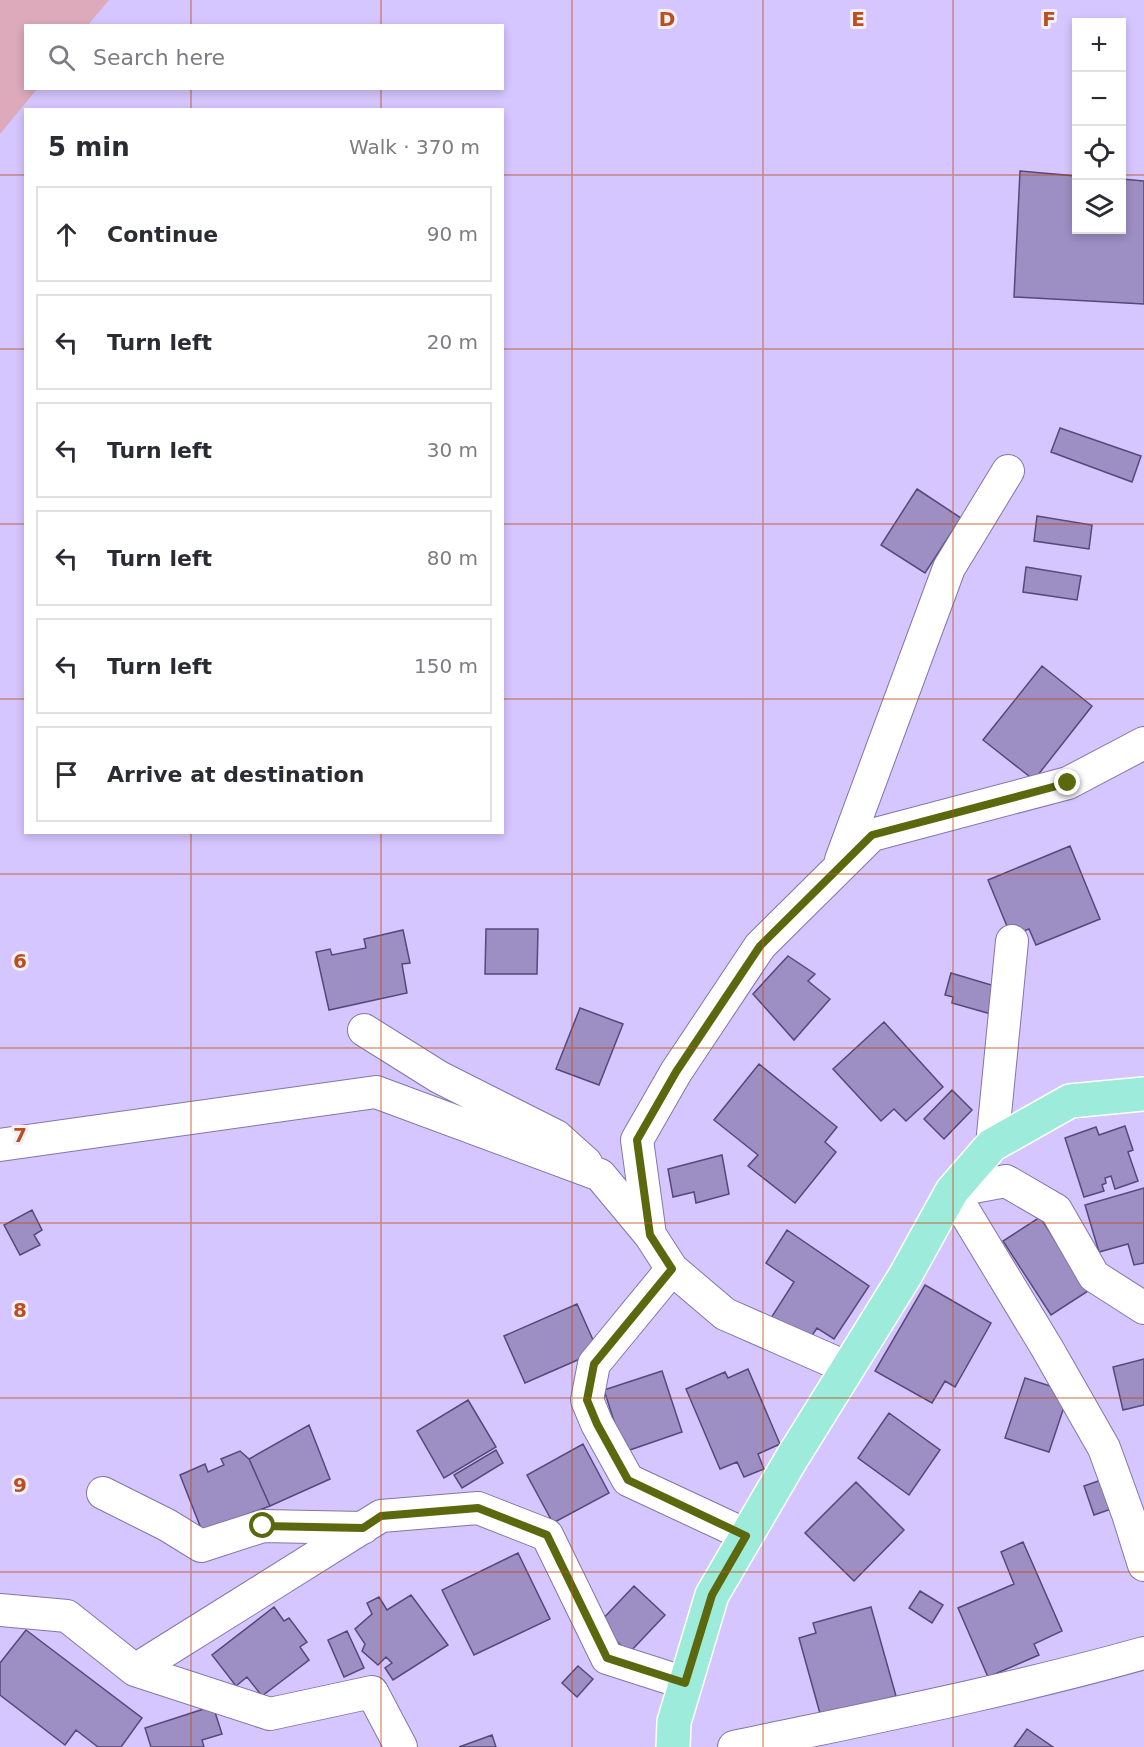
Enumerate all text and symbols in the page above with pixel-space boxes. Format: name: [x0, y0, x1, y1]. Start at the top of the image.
text: D: [659, 7, 675, 31]
text: E: [851, 7, 865, 31]
text: F: [1042, 7, 1056, 31]
map controls: [1072, 18, 1126, 234]
button: +: [1072, 18, 1126, 72]
search box: [24, 24, 504, 90]
icon: search: [45, 41, 78, 74]
text: Search here: [93, 45, 225, 70]
button: −: [1072, 72, 1126, 126]
button: locate: [1072, 126, 1126, 180]
text: 5 min: [48, 132, 130, 162]
text: Walk · 370 m: [349, 135, 480, 159]
button: layers: [1072, 180, 1126, 234]
icon: ahead: [50, 218, 83, 251]
text: Continue: [107, 222, 218, 247]
text: 90 m: [427, 222, 478, 246]
icon: left: [50, 326, 83, 359]
text: Turn left: [107, 330, 212, 355]
text: 20 m: [427, 330, 478, 354]
icon: left: [50, 434, 83, 467]
text: Turn left: [107, 438, 212, 463]
text: 30 m: [427, 438, 478, 462]
icon: left: [50, 542, 83, 575]
text: Turn left: [107, 546, 212, 571]
text: 80 m: [427, 546, 478, 570]
icon: left: [50, 650, 83, 683]
text: Turn left: [107, 654, 212, 679]
text: 150 m: [414, 654, 478, 678]
icon: arrive: [50, 758, 83, 791]
text: Arrive at destination: [107, 762, 364, 787]
route end: [1054, 769, 1080, 795]
text: 6: [13, 949, 27, 973]
text: 7: [13, 1123, 27, 1147]
text: 8: [13, 1298, 27, 1322]
text: 9: [13, 1473, 27, 1497]
route start: [249, 1512, 275, 1538]

